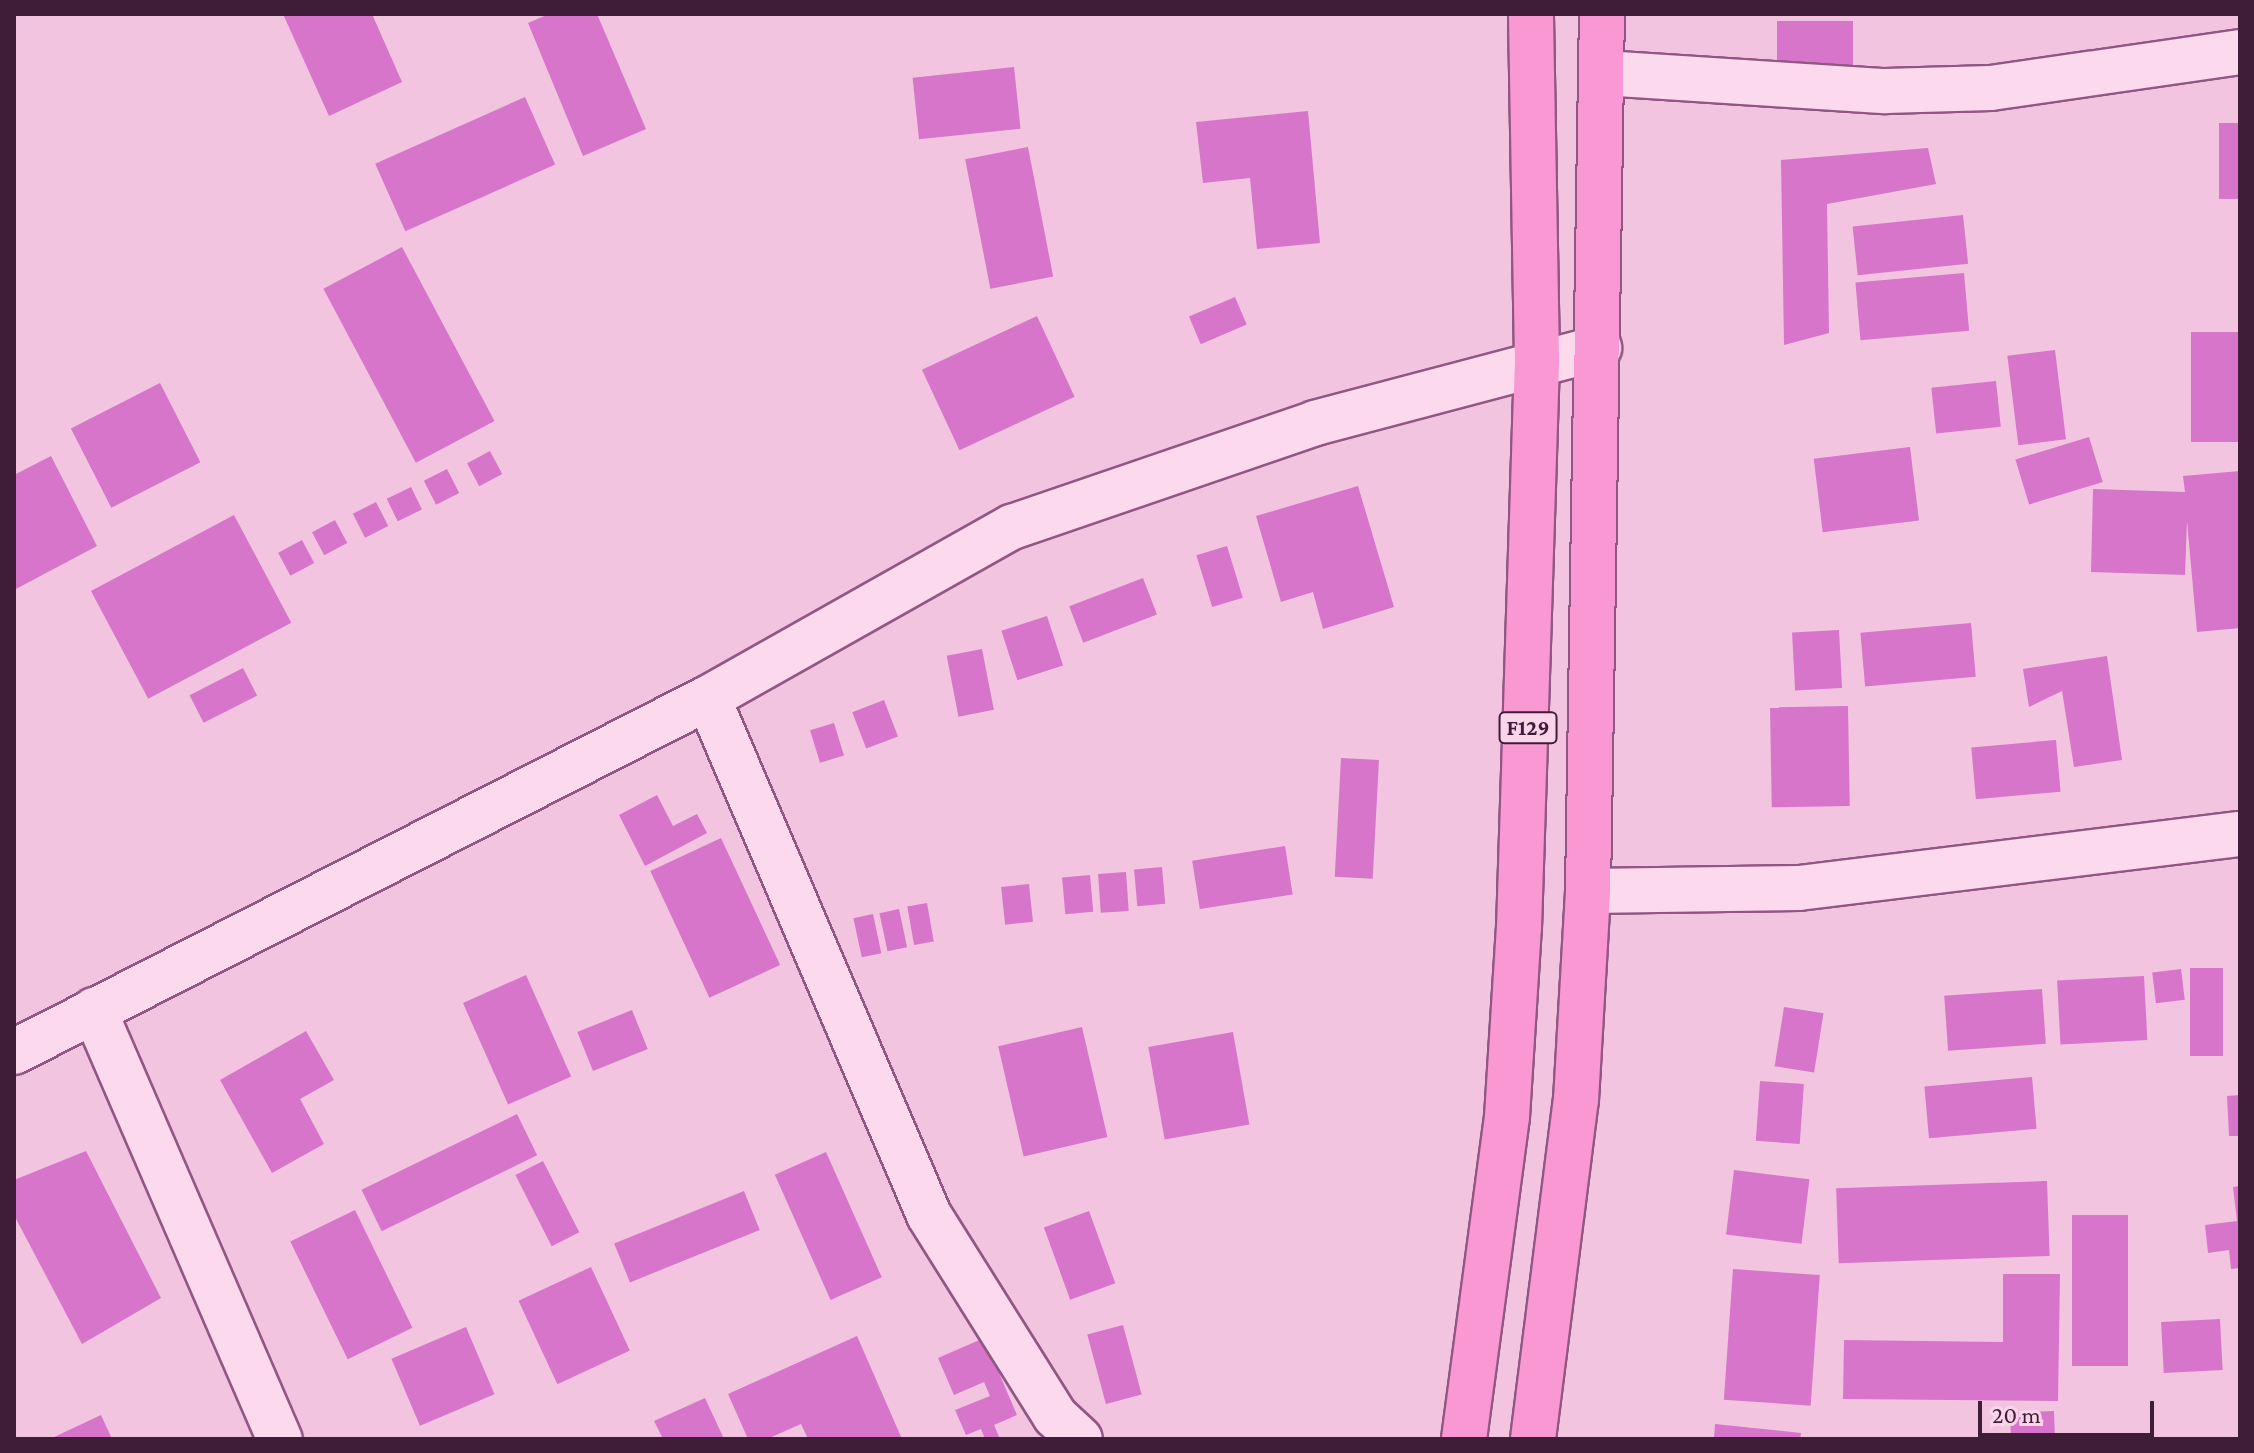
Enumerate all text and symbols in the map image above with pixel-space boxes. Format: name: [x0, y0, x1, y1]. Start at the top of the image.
road number: F129: [1498, 710, 1558, 746]
scale bar: [1982, 1385, 2158, 1435]
text: 20 m: [1992, 1401, 2041, 1428]

